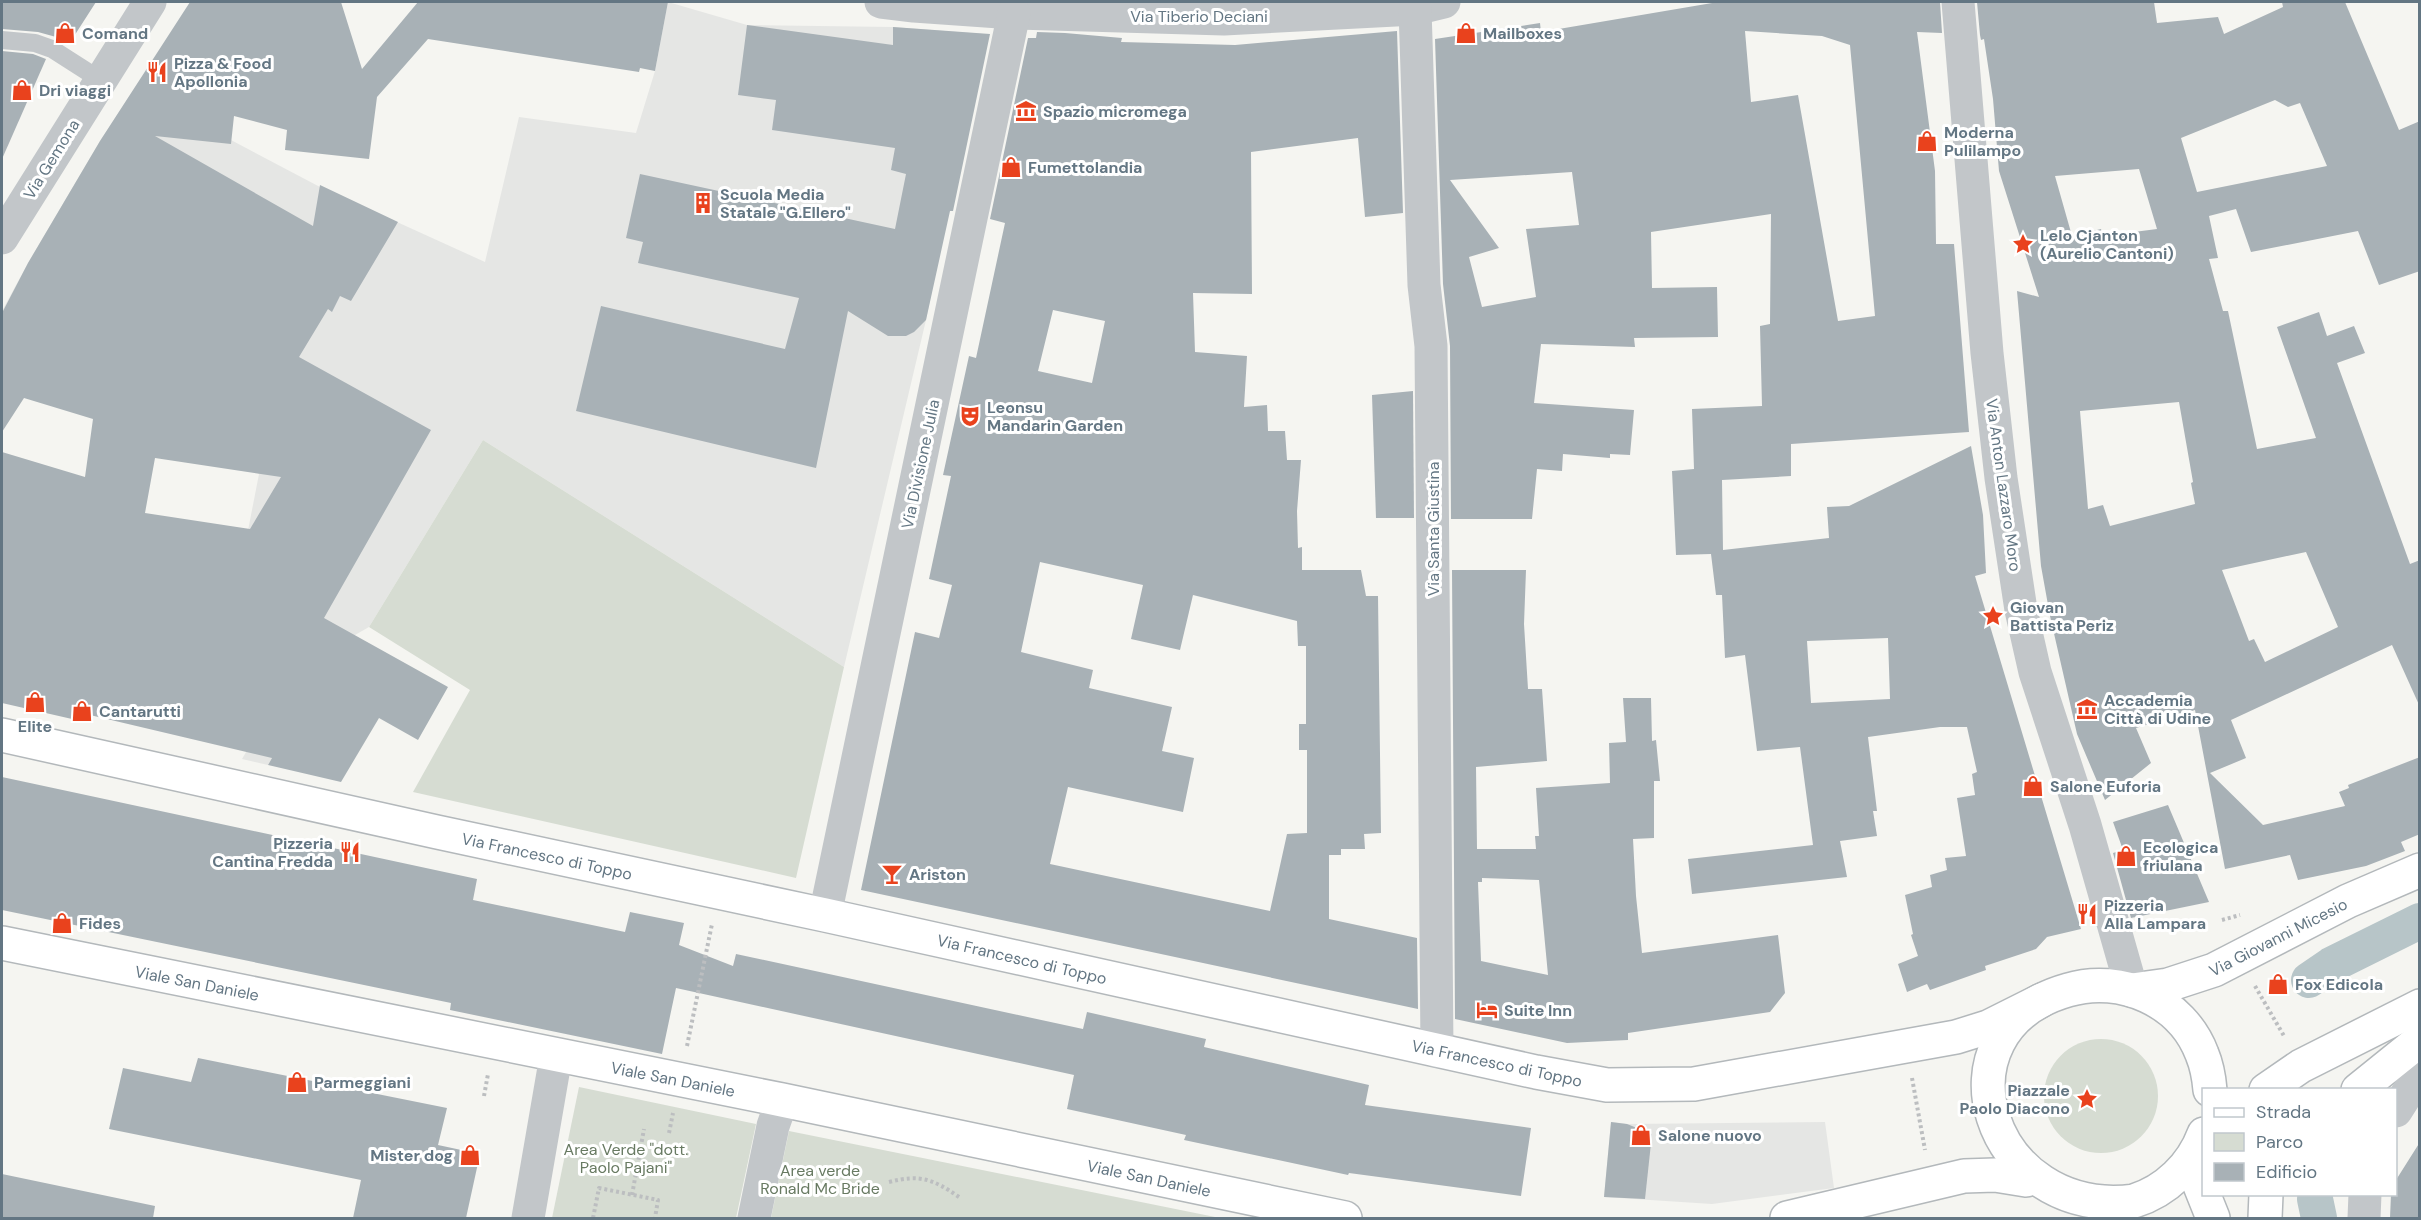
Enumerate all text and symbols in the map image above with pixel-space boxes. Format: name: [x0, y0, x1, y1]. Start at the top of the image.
street label: Via Tiberio Deciani: [1130, 6, 1268, 27]
shop icon: Comand: [53, 21, 77, 45]
shop icon: Mailboxes: [1454, 21, 1478, 45]
place label: Comand: [82, 23, 148, 44]
place label: Mailboxes: [1483, 23, 1562, 44]
place label: Pizza & Food Apollonia: [174, 53, 272, 92]
restaurant icon: Pizza & Food Apollonia: [145, 60, 169, 84]
shop icon: Dri viaggi: [10, 78, 34, 102]
place label: Dri viaggi: [39, 80, 111, 101]
museum icon: Spazio micromega: [1014, 99, 1038, 123]
place label: Spazio micromega: [1043, 101, 1187, 122]
street label: Via Gemona: [19, 115, 84, 203]
place label: Moderna Pulilampo: [1944, 122, 2021, 161]
shop icon: Moderna Pulilampo: [1915, 129, 1939, 153]
shop icon: Fumettolandia: [999, 155, 1023, 179]
place label: Fumettolandia: [1028, 157, 1143, 178]
place label: Scuola Media Statale "G.Ellero": [720, 184, 851, 223]
building icon: Scuola Media Statale "G.Ellero": [691, 191, 715, 215]
place label: Lelo Cjanton (Aurelio Cantoni): [2040, 225, 2174, 264]
place icon: Lelo Cjanton (Aurelio Cantoni): [2011, 232, 2035, 256]
street label: Via Divisione Julia: [897, 397, 944, 531]
place label: Leonsu Mandarin Garden: [987, 397, 1123, 436]
street label: Via Anton Lazzaro Moro: [1981, 397, 2026, 573]
theatre icon: Leonsu Mandarin Garden: [958, 404, 982, 428]
street label: Via Santa Giustina: [1423, 462, 1444, 596]
place label: Giovan Battista Periz: [2010, 597, 2114, 636]
place icon: Giovan Battista Periz: [1981, 604, 2005, 628]
shop icon: Elite: [23, 690, 47, 714]
place label: Accademia Città di Udine: [2104, 690, 2211, 729]
museum icon: Accademia Città di Udine: [2075, 697, 2099, 721]
shop icon: Cantarutti: [70, 699, 94, 723]
place label: Cantarutti: [99, 701, 181, 722]
place label: Elite: [18, 716, 52, 737]
shop icon: Salone Euforia: [2021, 774, 2045, 798]
place label: Salone Euforia: [2050, 776, 2161, 797]
street label: Via Francesco di Toppo: [460, 828, 634, 885]
place label: Pizzeria Cantina Fredda: [212, 833, 333, 872]
place label: Ecologica friulana: [2143, 837, 2218, 876]
restaurant icon: Pizzeria Cantina Fredda: [338, 840, 362, 864]
shop icon: Ecologica friulana: [2114, 844, 2138, 868]
bar icon: Ariston: [880, 862, 904, 886]
place label: Ariston: [909, 864, 966, 885]
street label: Via Giovanni Micesio: [2205, 893, 2351, 981]
place label: Pizzeria Alla Lampara: [2104, 895, 2206, 934]
restaurant icon: Pizzeria Alla Lampara: [2075, 902, 2099, 926]
shop icon: Fides: [50, 911, 74, 935]
place label: Fides: [79, 913, 121, 934]
street label: Via Francesco di Toppo: [935, 930, 1109, 989]
street label: Viale San Daniele: [133, 961, 261, 1006]
shop icon: Fox Edicola: [2266, 972, 2290, 996]
place label: Fox Edicola: [2295, 974, 2383, 995]
hotel icon: Suite Inn: [1475, 998, 1499, 1022]
place label: Suite Inn: [1504, 1000, 1572, 1021]
street label: Via Francesco di Toppo: [1410, 1035, 1584, 1092]
street label: Viale San Daniele: [609, 1057, 737, 1102]
shop icon: Parmeggiani: [285, 1070, 309, 1094]
place label: Parmeggiani: [314, 1072, 411, 1093]
place label: Piazzale Paolo Diacono: [1960, 1080, 2070, 1119]
place icon: Piazzale Paolo Diacono: [2075, 1087, 2099, 1111]
legend: [2202, 1088, 2397, 1196]
text: Strada: [2256, 1100, 2311, 1124]
shop icon: Salone nuovo: [1629, 1123, 1653, 1147]
place label: Salone nuovo: [1658, 1125, 1762, 1146]
text: Parco: [2256, 1130, 2303, 1154]
park label: Area Verde "dott. Paolo Pajani": [564, 1139, 688, 1178]
shop icon: Mister dog: [458, 1143, 482, 1167]
place label: Mister dog: [370, 1145, 453, 1166]
street label: Viale San Daniele: [1085, 1155, 1213, 1202]
park label: Area verde Ronald Mc Bride: [760, 1160, 880, 1199]
text: Edificio: [2256, 1160, 2317, 1184]

